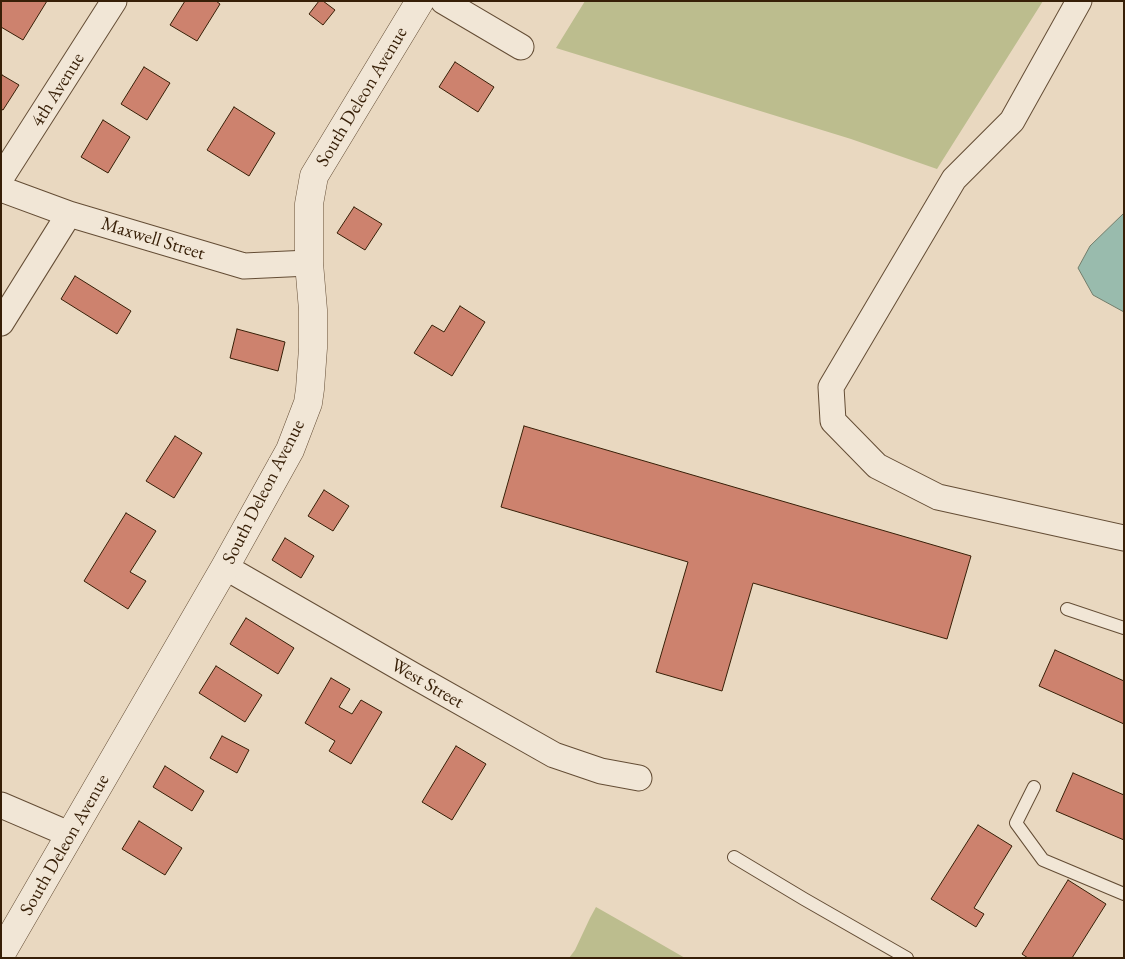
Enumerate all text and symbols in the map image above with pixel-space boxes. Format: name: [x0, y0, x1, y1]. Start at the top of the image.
street label: South Deleon Avenue: [311, 23, 413, 171]
street label: 4th Avenue: [26, 49, 90, 131]
street label: Maxwell Street: [98, 212, 208, 266]
street label: South Deleon Avenue: [218, 416, 310, 568]
street label: West Street: [386, 654, 468, 714]
street label: South Deleon Avenue: [15, 770, 115, 920]

